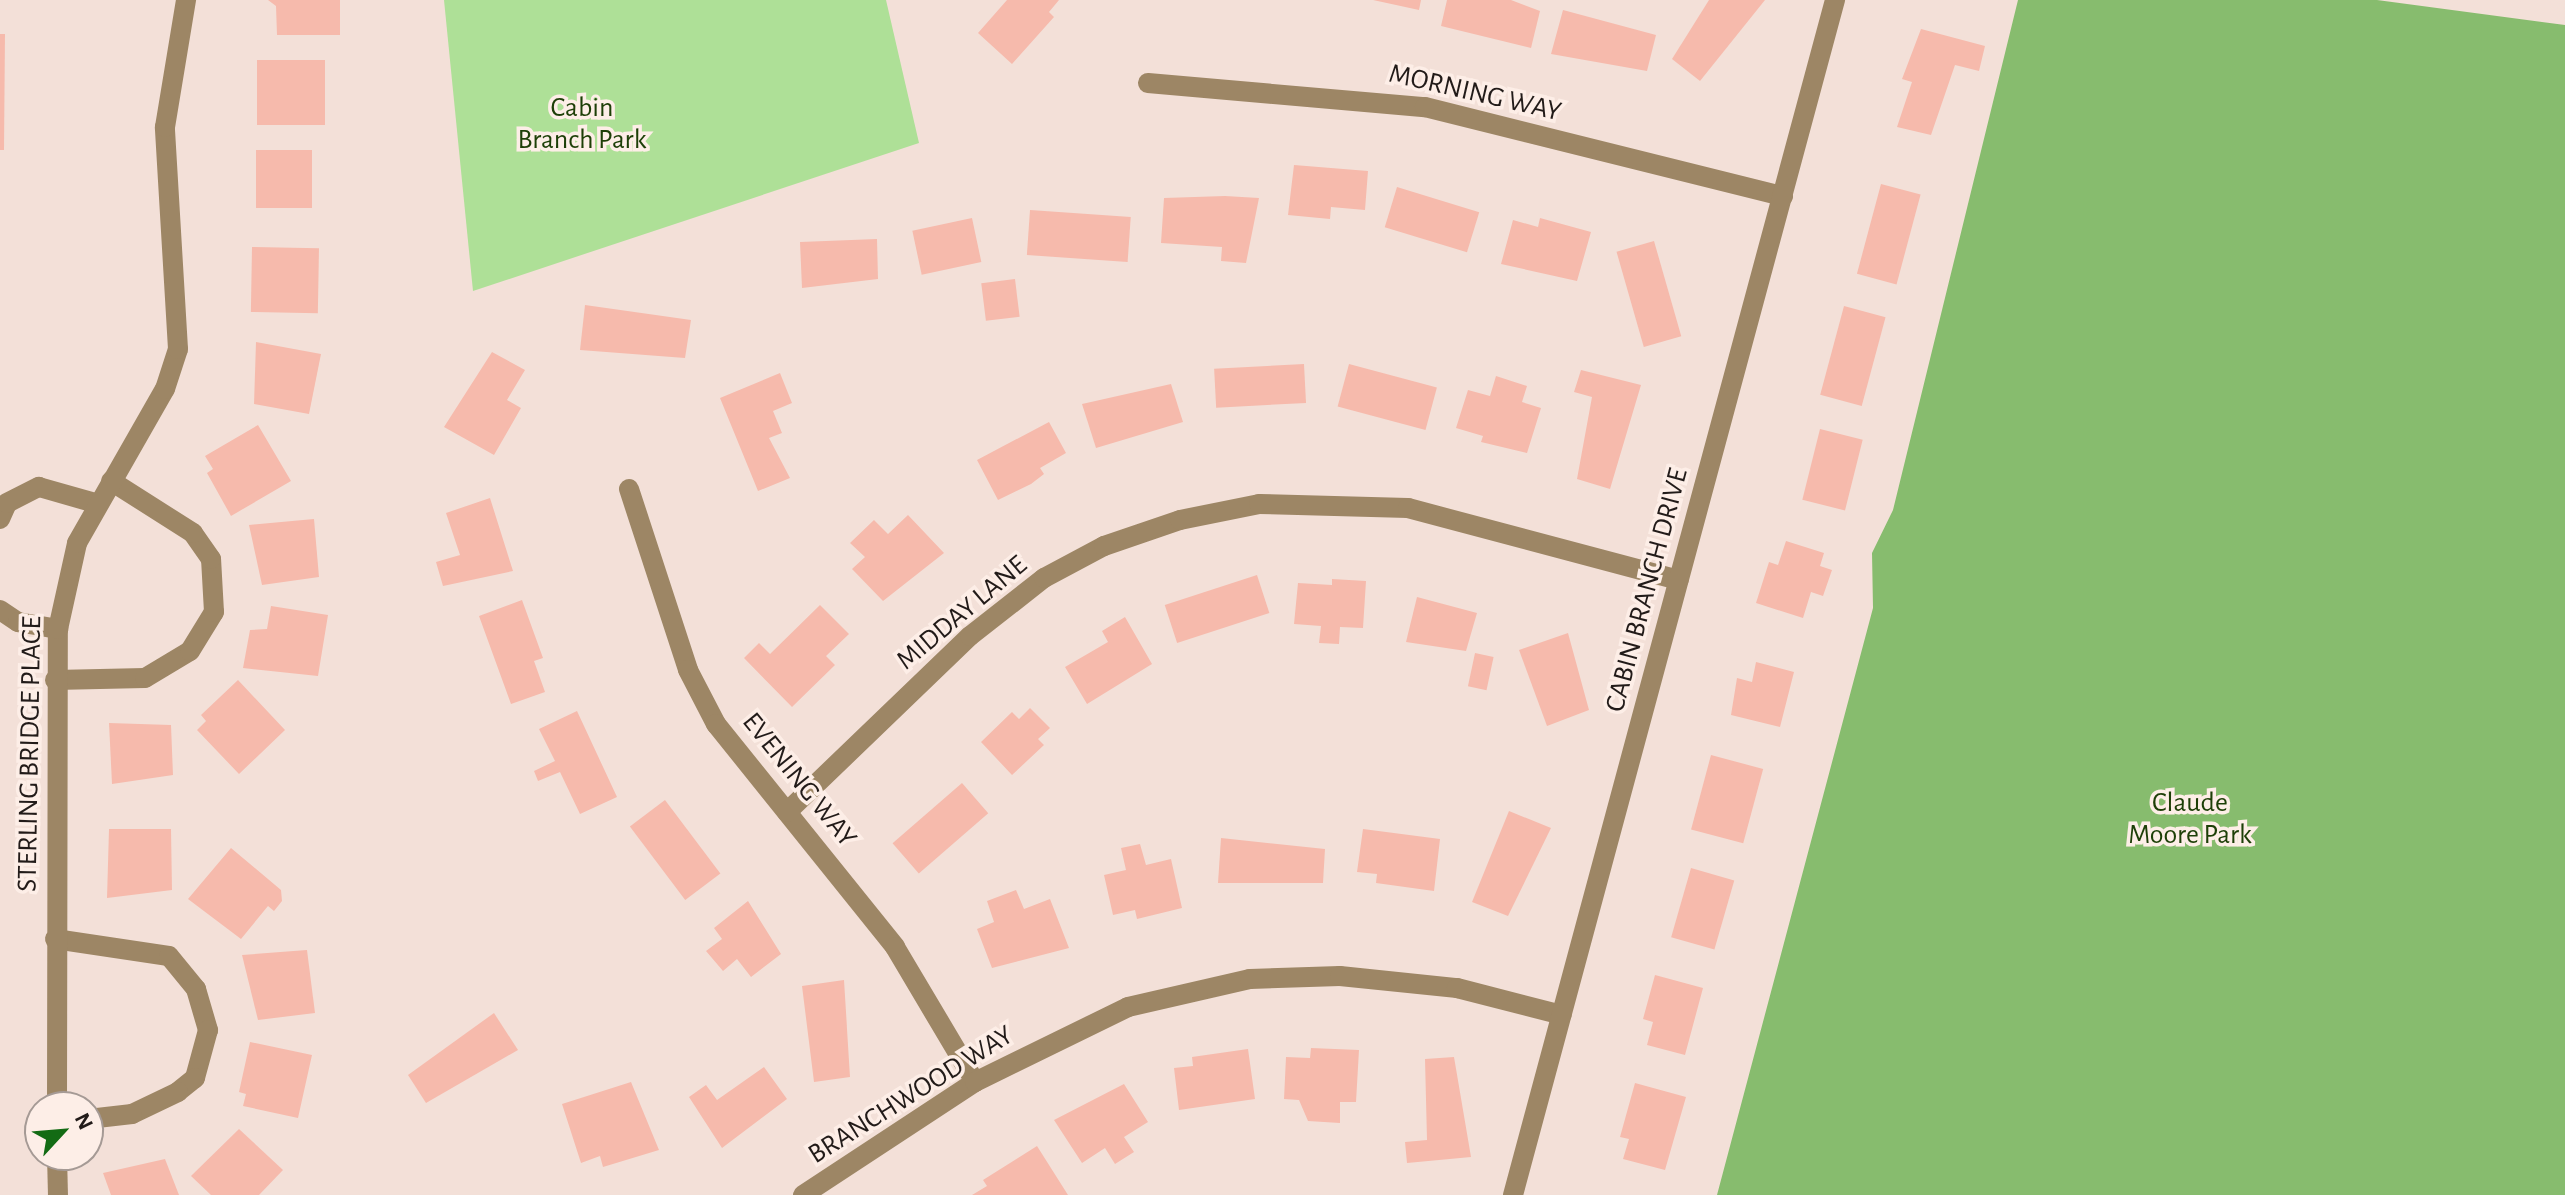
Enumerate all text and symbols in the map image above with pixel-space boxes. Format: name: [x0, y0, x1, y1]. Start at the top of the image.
street label: MORNING WAY: [1385, 57, 1565, 129]
park label: Cabin Branch Park: [518, 91, 646, 157]
street label: CABIN BRANCH DRIVE: [1598, 465, 1696, 715]
street label: MIDDAY LANE: [890, 549, 1034, 677]
street label: STERLING BRIDGE PLACE: [11, 616, 49, 892]
street label: EVENING WAY: [734, 706, 864, 854]
park label: Claude Moore Park: [2128, 786, 2252, 852]
street label: BRANCHWOOD WAY: [802, 1018, 1020, 1172]
north arrow: [24, 1091, 104, 1171]
text: N: [71, 1110, 97, 1133]

